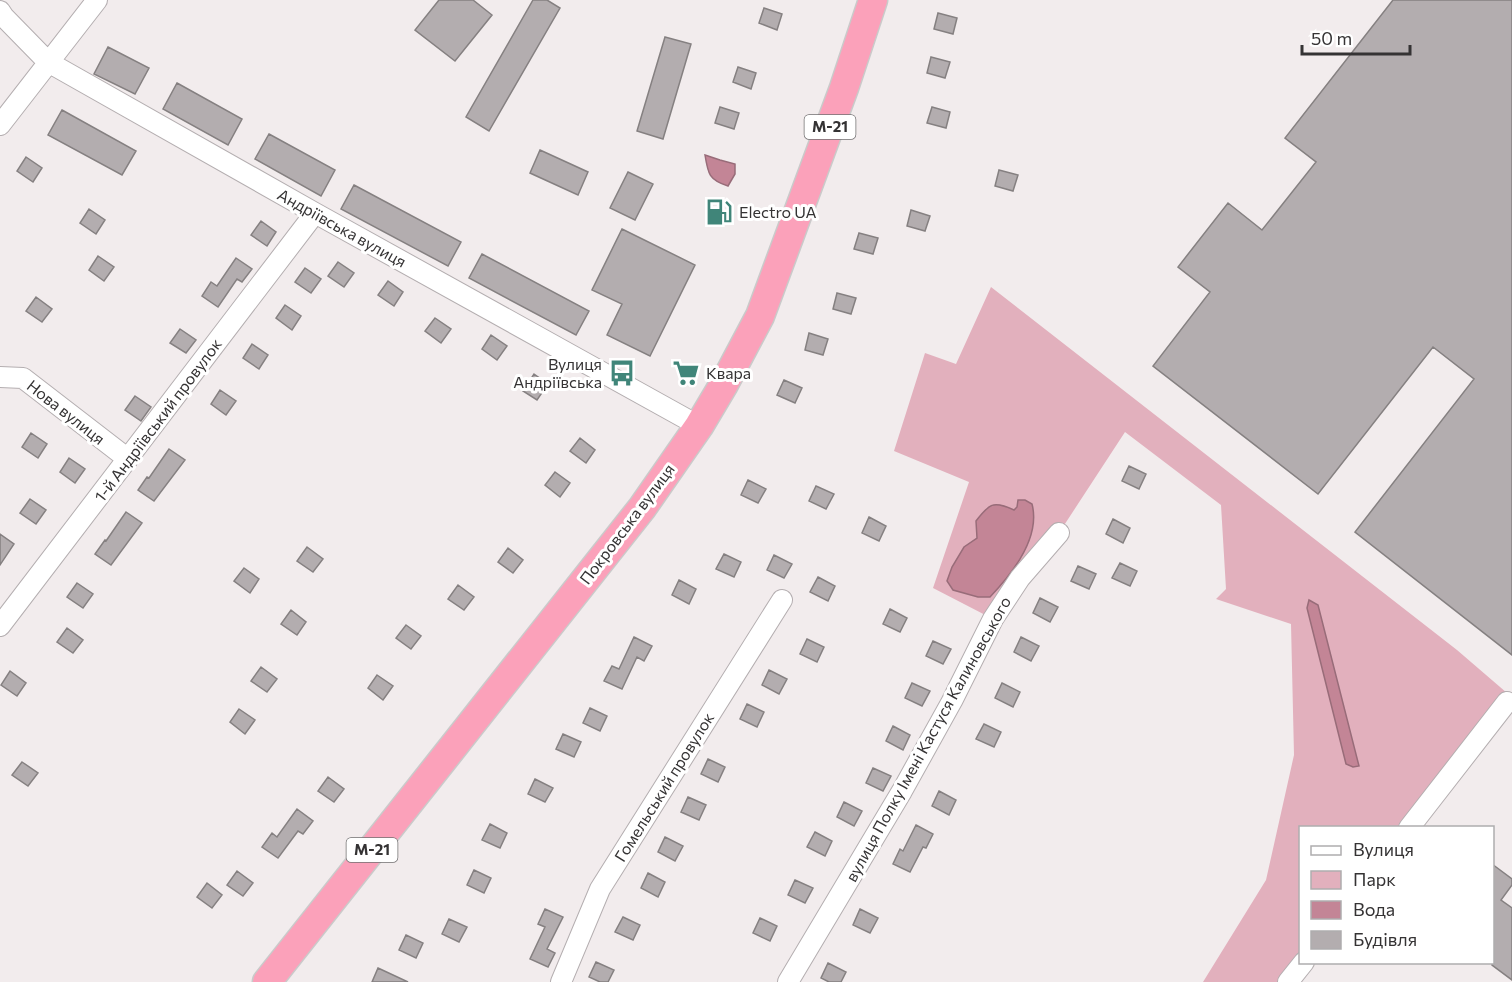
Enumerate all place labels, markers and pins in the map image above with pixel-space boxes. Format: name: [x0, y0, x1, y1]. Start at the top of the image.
fuel station icon: Electro UA: [704, 197, 734, 227]
place label: Electro UA: [739, 202, 816, 221]
place label: Вулиця Андріївська: [513, 354, 602, 391]
bus stop icon: Вулиця Андріївська: [607, 358, 637, 388]
supermarket icon: Квара: [671, 358, 701, 388]
place label: Квара: [706, 363, 751, 382]

